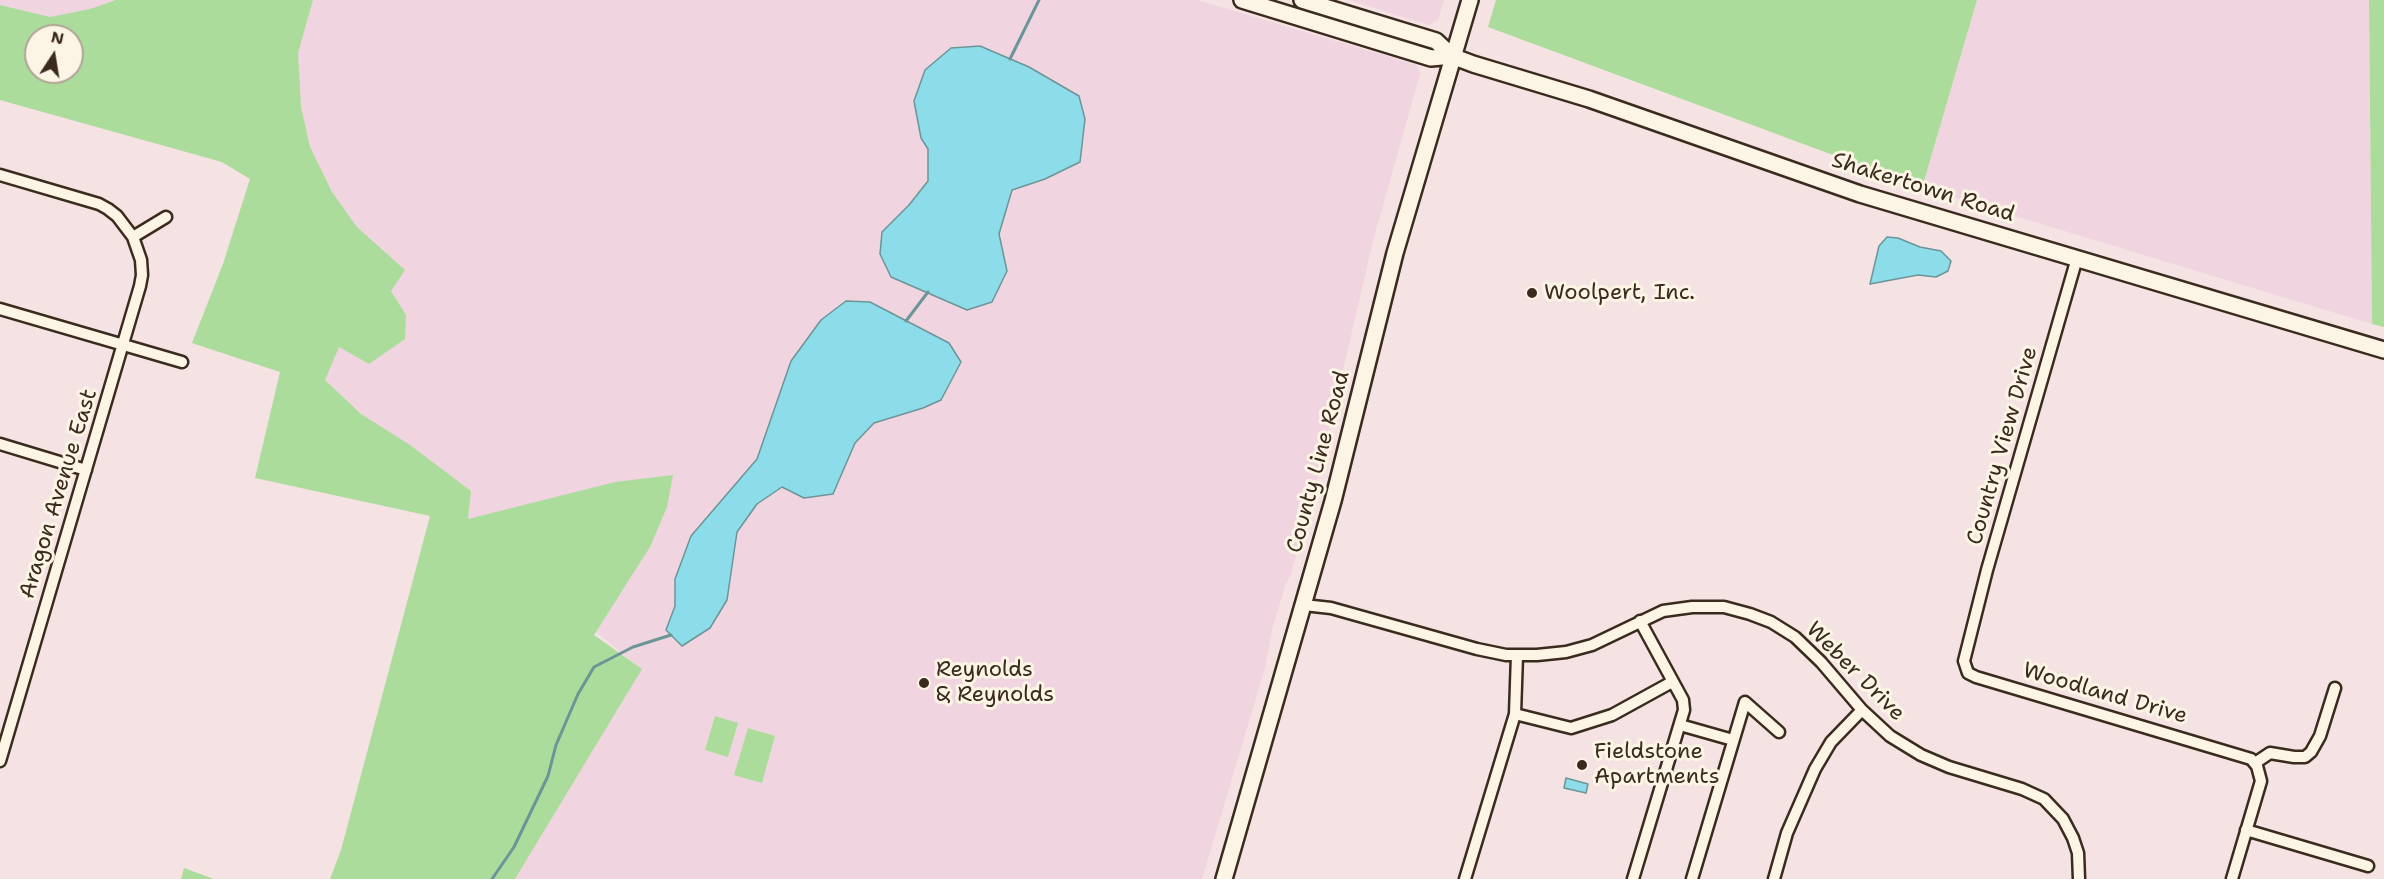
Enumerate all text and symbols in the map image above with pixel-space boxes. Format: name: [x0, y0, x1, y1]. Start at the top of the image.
north arrow: [24, 24, 84, 84]
text: N: [49, 26, 66, 49]
street label: Shakertown Road: [1828, 148, 2018, 228]
place label: Woolpert, Inc.: [1544, 280, 1695, 306]
marker: Woolpert, Inc.: [1525, 286, 1539, 300]
street label: Country View Drive: [1962, 344, 2044, 548]
street label: County Line Road: [1282, 368, 1356, 556]
street label: Aragon Avenue East: [15, 386, 103, 602]
street label: Weber Drive: [1800, 617, 1910, 727]
place label: Reynolds & Reynolds: [936, 657, 1054, 708]
street label: Woodland Drive: [2020, 658, 2190, 730]
marker: Reynolds & Reynolds: [917, 676, 931, 690]
place label: Fieldstone Apartments: [1594, 739, 1720, 790]
marker: Fieldstone Apartments: [1575, 758, 1589, 772]

